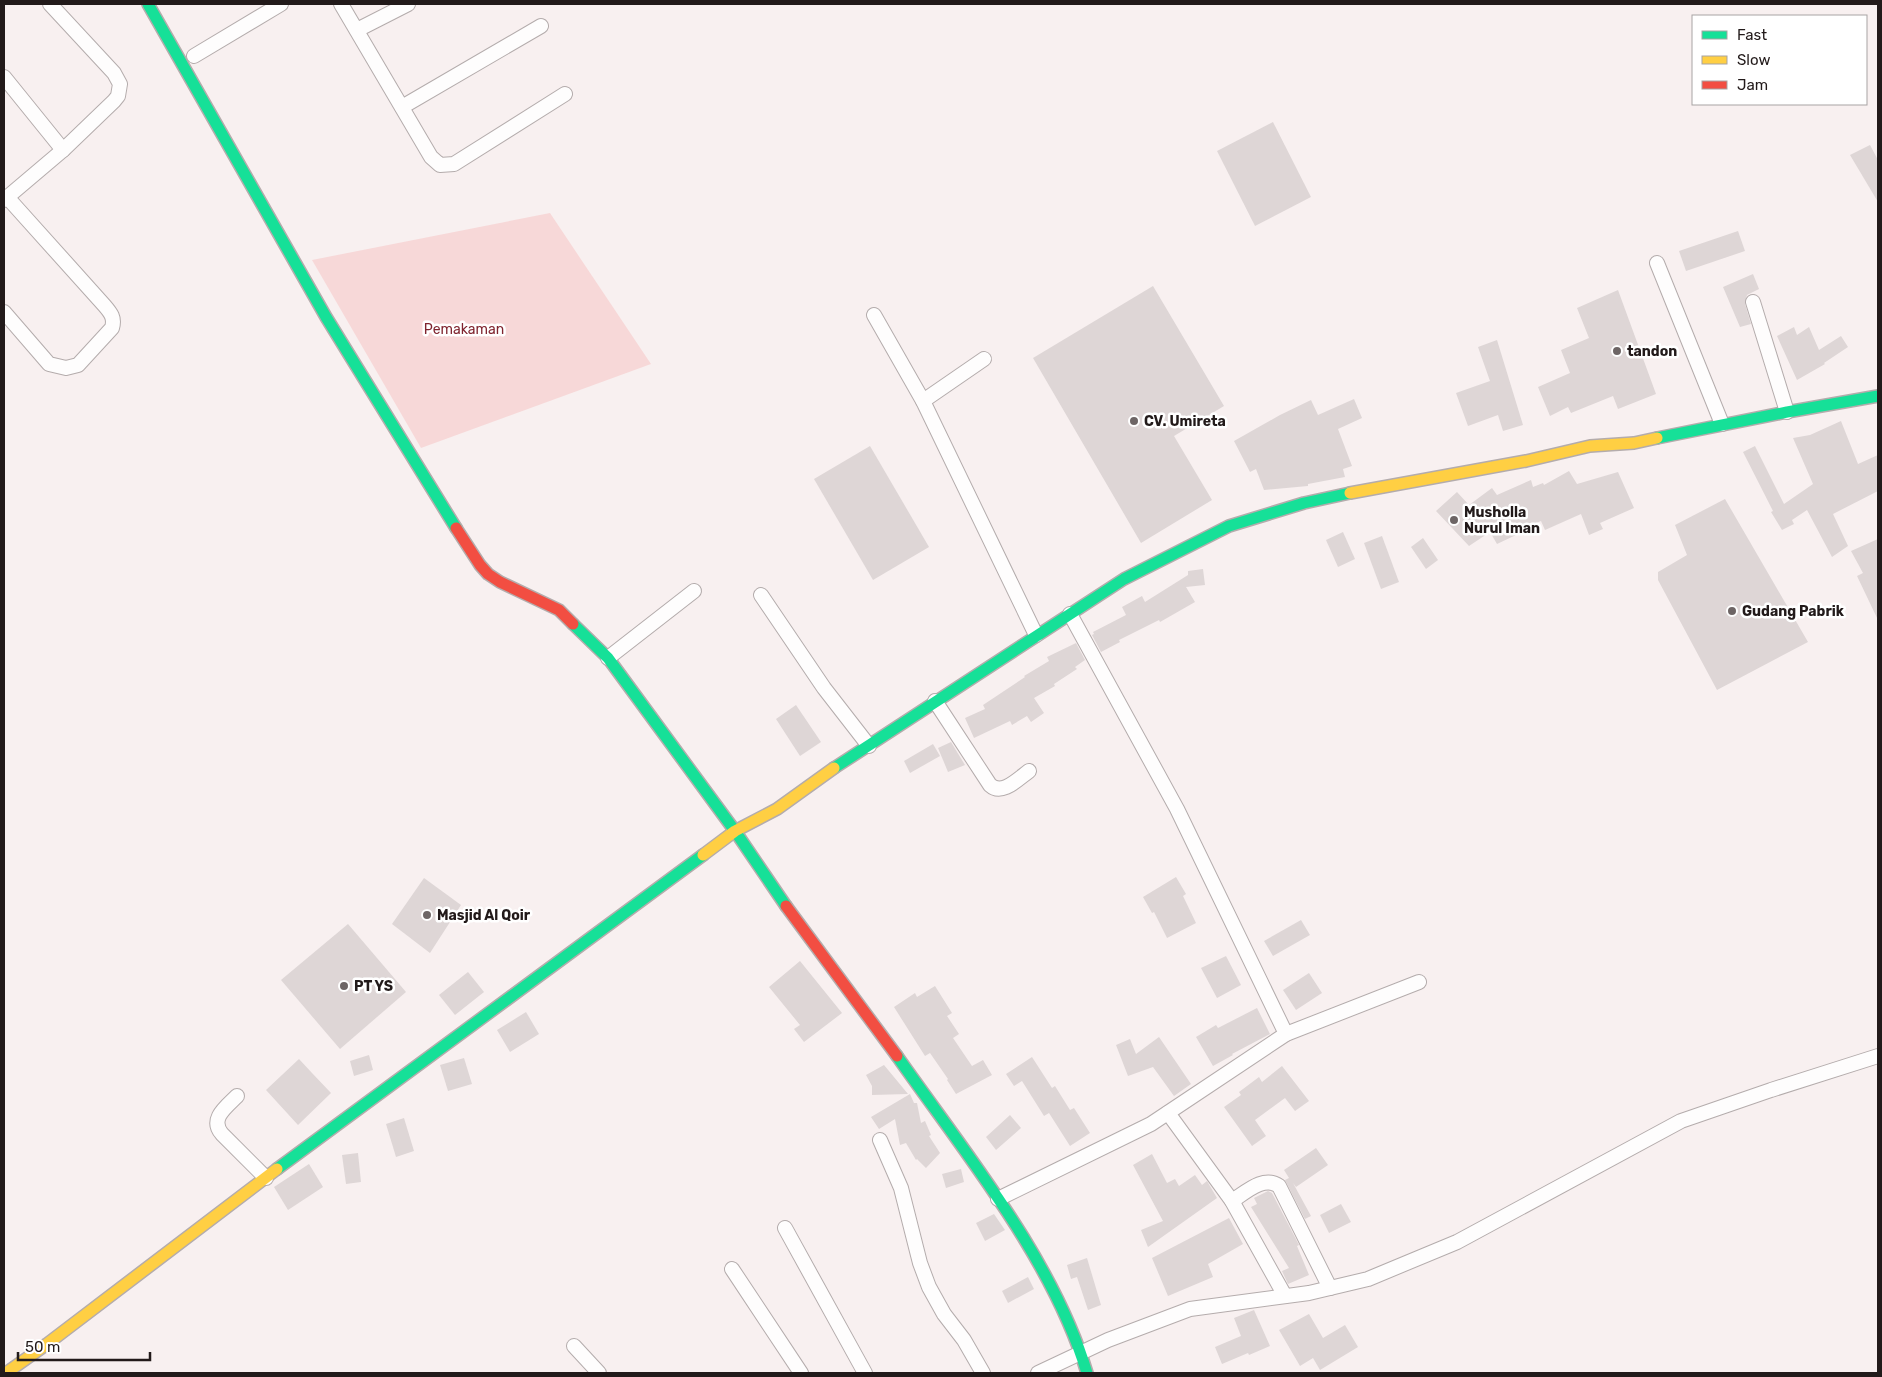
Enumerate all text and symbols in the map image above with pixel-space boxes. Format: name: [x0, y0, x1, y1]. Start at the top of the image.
legend: [1692, 15, 1867, 105]
text: Fast: [1737, 26, 1767, 44]
text: Slow: [1737, 51, 1770, 69]
text: Jam: [1737, 76, 1768, 94]
park label: Pemakaman: [424, 321, 504, 338]
place label: tandon: [1627, 343, 1677, 360]
marker: tandon: [1611, 345, 1623, 357]
place label: CV. Umireta: [1144, 413, 1226, 430]
marker: CV. Umireta: [1128, 415, 1140, 427]
place label: Musholla Nurul Iman: [1464, 504, 1540, 537]
marker: Musholla Nurul Iman: [1448, 514, 1460, 526]
place label: Gudang Pabrik: [1742, 603, 1845, 620]
marker: Gudang Pabrik: [1726, 605, 1738, 617]
place label: Masjid Al Qoir: [437, 907, 531, 924]
marker: Masjid Al Qoir: [421, 909, 433, 921]
place label: PT YS: [354, 978, 393, 995]
marker: PT YS: [338, 980, 350, 992]
scale bar: [18, 1330, 150, 1362]
text: 50 m: [25, 1338, 60, 1356]

